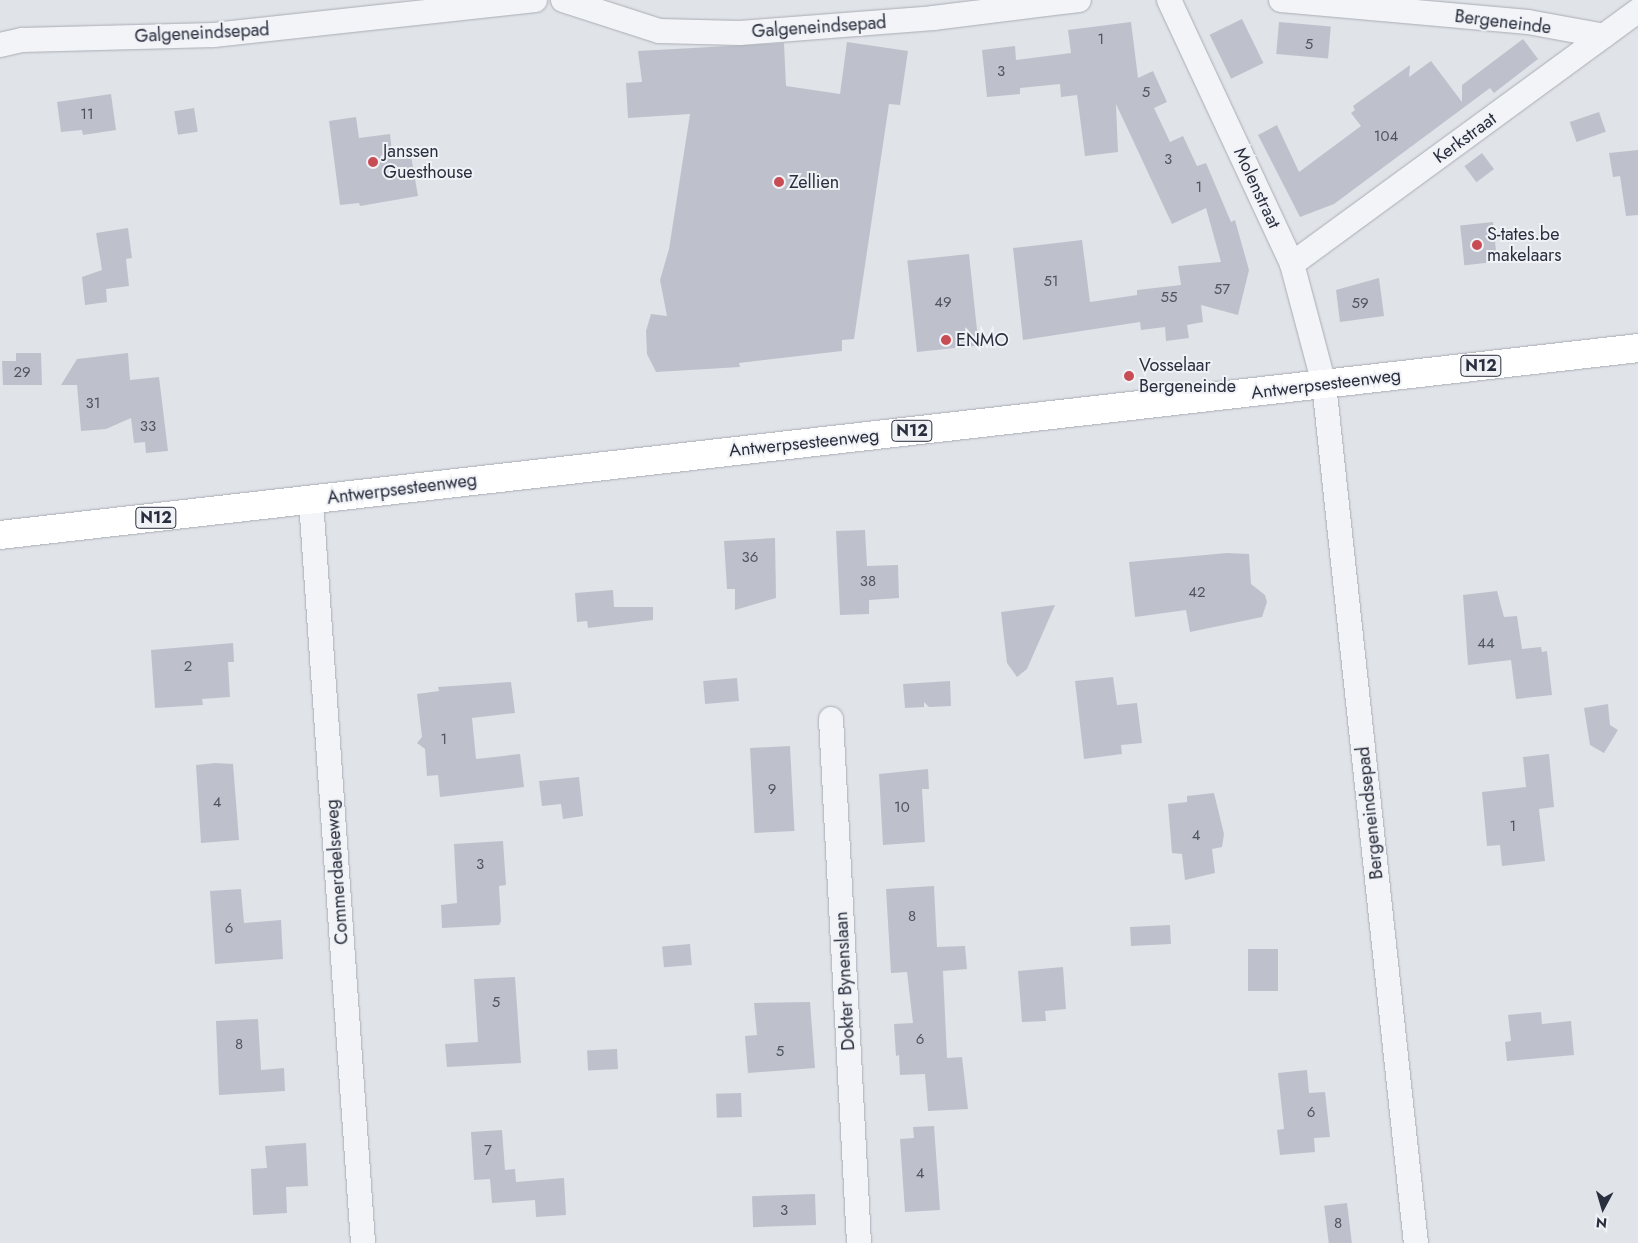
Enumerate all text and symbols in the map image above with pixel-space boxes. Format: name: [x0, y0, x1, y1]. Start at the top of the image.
street label: Bergeneinde: [1453, 5, 1553, 39]
street label: Galgeneindsepad: [751, 12, 887, 42]
street label: Galgeneindsepad: [134, 19, 270, 47]
house number: 1: [1098, 31, 1104, 49]
house number: 5: [1305, 36, 1313, 54]
house number: 3: [997, 63, 1005, 81]
house number: 5: [1142, 84, 1150, 102]
house number: 11: [80, 106, 94, 124]
street label: Kerkstraat: [1429, 108, 1501, 168]
house number: 104: [1374, 128, 1398, 146]
place label: Janssen Guesthouse: [383, 141, 472, 183]
street label: Molenstraat: [1229, 144, 1285, 232]
house number: 3: [1164, 151, 1172, 169]
marker: Janssen Guesthouse: [367, 156, 379, 168]
place label: Zellien: [789, 171, 839, 193]
marker: Zellien: [773, 176, 785, 188]
house number: 1: [1196, 179, 1202, 197]
place label: S-tates.be makelaars: [1487, 224, 1562, 266]
marker: S-tates.be makelaars: [1471, 239, 1483, 251]
house number: 51: [1043, 273, 1059, 291]
house number: 57: [1214, 281, 1230, 299]
house number: 55: [1161, 289, 1177, 307]
house number: 49: [934, 294, 952, 312]
house number: 59: [1351, 295, 1369, 313]
place label: ENMO: [956, 329, 1009, 351]
marker: ENMO: [940, 334, 952, 346]
road number: N12: [1460, 352, 1502, 380]
place label: Vosselaar Bergeneinde: [1139, 355, 1236, 398]
house number: 29: [13, 364, 31, 382]
street label: Antwerpsesteenweg: [1250, 364, 1402, 404]
marker: Vosselaar Bergeneinde: [1123, 370, 1135, 382]
house number: 31: [86, 395, 100, 413]
house number: 33: [140, 418, 156, 436]
road number: N12: [891, 418, 933, 444]
street label: Antwerpsesteenweg: [728, 424, 880, 462]
street label: Antwerpsesteenweg: [326, 469, 478, 509]
road number: N12: [135, 504, 177, 532]
house number: 36: [742, 549, 758, 567]
house number: 38: [860, 573, 876, 591]
house number: 42: [1188, 584, 1206, 602]
house number: 44: [1477, 635, 1495, 653]
house number: 2: [184, 658, 192, 676]
house number: 1: [441, 731, 447, 749]
street label: Bergeneindsepad: [1352, 745, 1388, 881]
house number: 9: [768, 781, 776, 799]
house number: 4: [213, 794, 221, 812]
street label: Commerdaelseweg: [321, 799, 353, 945]
house number: 10: [894, 799, 910, 817]
house number: 1: [1510, 818, 1516, 836]
house number: 4: [1192, 827, 1200, 845]
house number: 3: [476, 856, 484, 874]
house number: 8: [908, 908, 916, 926]
street label: Dokter Bynenslaan: [831, 911, 859, 1051]
house number: 6: [225, 920, 233, 938]
house number: 5: [492, 994, 500, 1012]
house number: 6: [916, 1031, 924, 1049]
house number: 8: [235, 1036, 243, 1054]
house number: 5: [776, 1043, 784, 1061]
house number: 6: [1307, 1104, 1315, 1122]
house number: 7: [484, 1142, 492, 1160]
house number: 4: [916, 1165, 924, 1183]
north arrow: [1578, 1183, 1628, 1233]
house number: 3: [780, 1202, 788, 1220]
text: N: [1595, 1212, 1608, 1233]
house number: 8: [1334, 1215, 1342, 1233]

